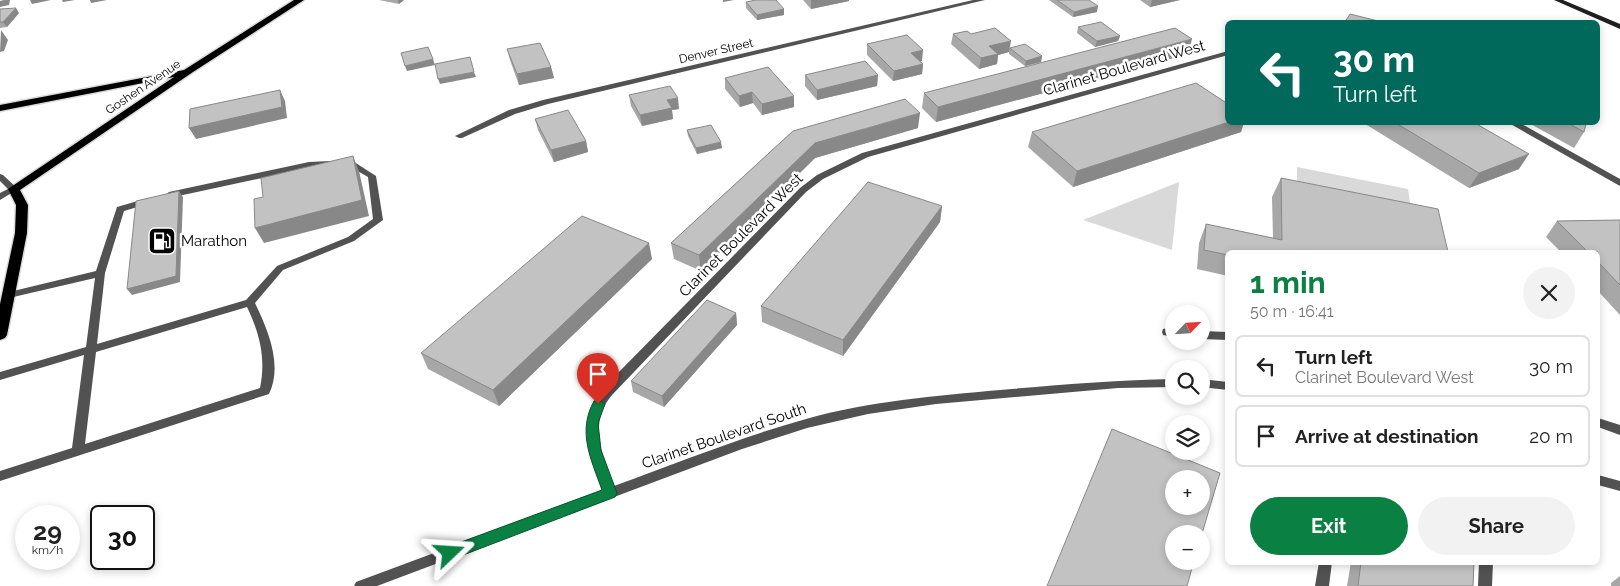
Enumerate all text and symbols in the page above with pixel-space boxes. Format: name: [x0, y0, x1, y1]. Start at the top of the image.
street label: Denver Street: [677, 36, 755, 66]
street label: Clarinet Boulevard West: [1041, 36, 1207, 100]
text: 30 m: [1333, 39, 1415, 80]
icon: left: [1250, 40, 1315, 105]
street label: Goshen Avenue: [103, 57, 183, 117]
text: Turn left: [1333, 81, 1417, 107]
street label: Clarinet Boulevard West: [675, 169, 807, 301]
fuel station icon: Marathon: [147, 226, 177, 256]
place label: Marathon: [181, 232, 247, 250]
text: 1 min: [1250, 265, 1326, 300]
button: close: [1523, 267, 1575, 319]
text: 50 m · 16:41: [1250, 302, 1334, 321]
north arrow: [1165, 305, 1210, 350]
map controls: [1165, 305, 1210, 570]
text: Turn left: [1295, 346, 1372, 368]
icon: left: [1252, 352, 1280, 380]
pin: [577, 353, 619, 404]
text: 30 m: [1529, 355, 1573, 377]
icon: arrive: [584, 360, 612, 388]
button: search: [1165, 360, 1210, 405]
text: Clarinet Boulevard West: [1295, 368, 1474, 387]
street label: Clarinet Boulevard South: [639, 399, 809, 473]
button: layers: [1165, 415, 1210, 460]
icon: arrive: [1252, 422, 1280, 450]
text: Arrive at destination: [1295, 425, 1479, 447]
text: 20 m: [1529, 425, 1573, 447]
button: +: [1165, 470, 1210, 515]
button: Exit: [1250, 497, 1408, 555]
button: Share: [1418, 497, 1575, 555]
speed limit sign: 30: [90, 505, 155, 570]
text: 29: [33, 516, 62, 546]
button: −: [1165, 525, 1210, 570]
position arrow: [423, 526, 475, 578]
text: km/h: [32, 543, 63, 557]

